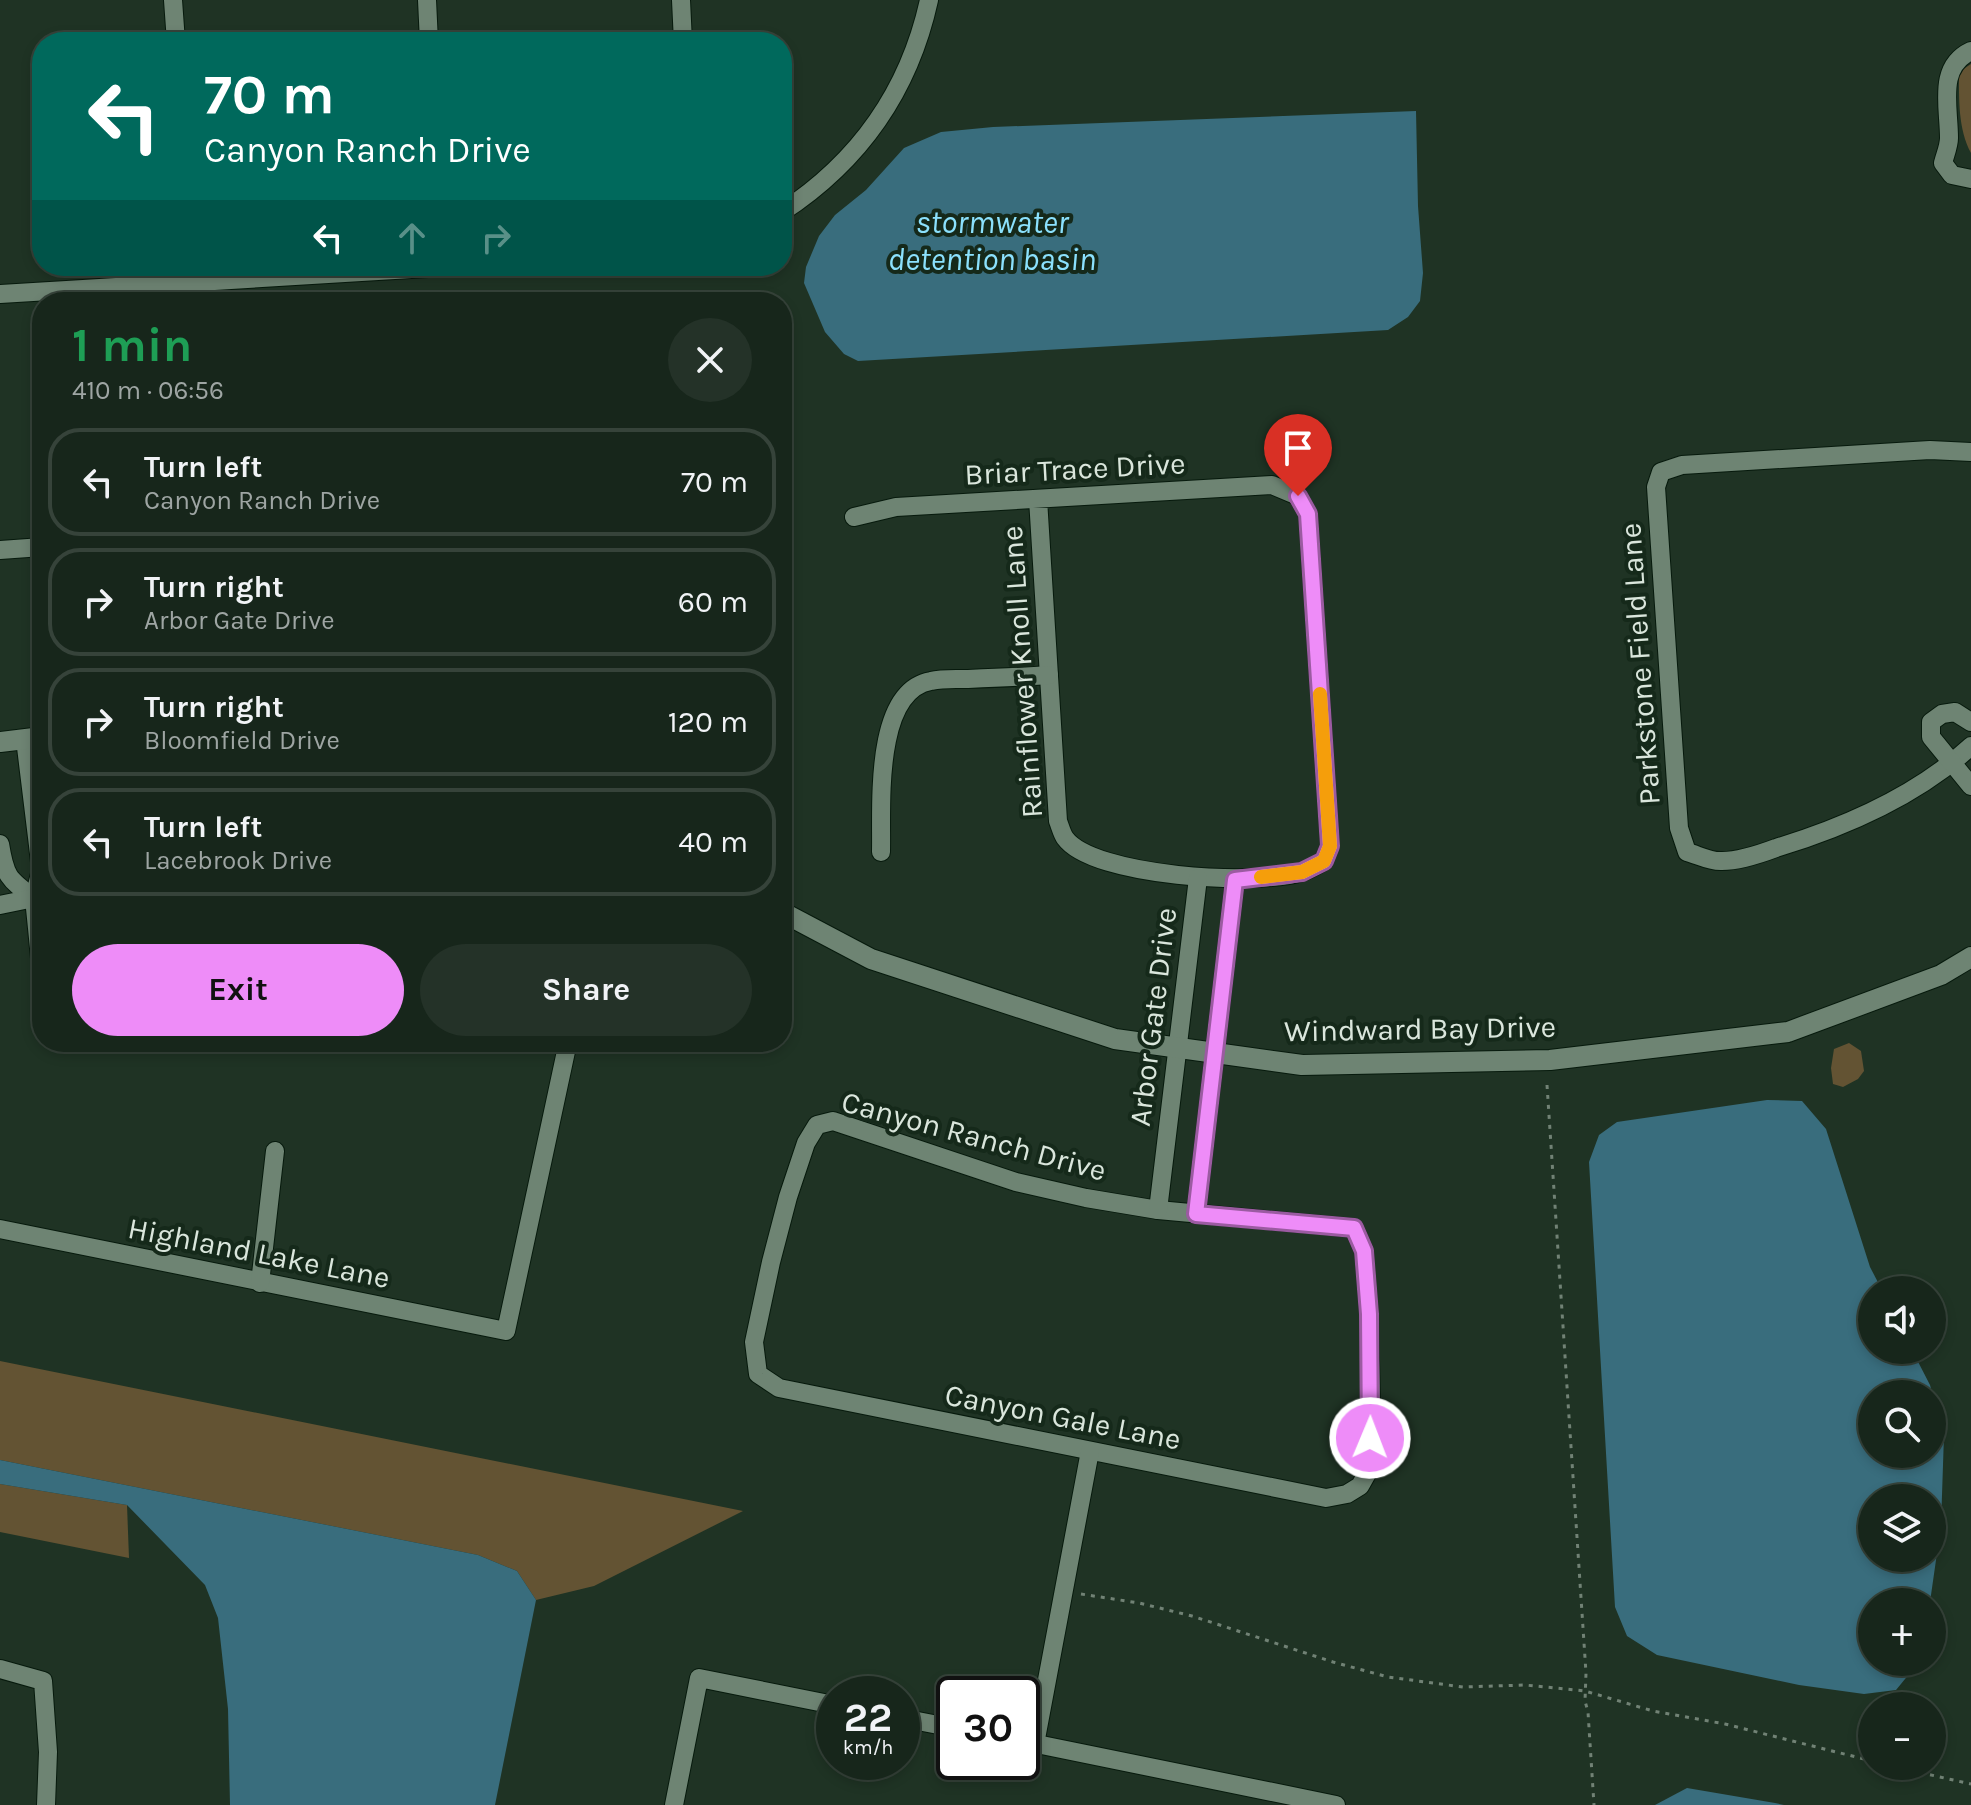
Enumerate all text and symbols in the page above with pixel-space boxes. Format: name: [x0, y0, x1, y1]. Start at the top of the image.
text: 70 m: [204, 62, 335, 127]
icon: left: [72, 64, 176, 168]
text: Canyon Ranch Drive: [204, 129, 531, 171]
water label: stormwater detention basin: [888, 204, 1096, 278]
icon: left: [306, 216, 350, 260]
icon: ahead: [390, 216, 434, 260]
icon: right: [474, 216, 518, 260]
text: 1 min: [72, 317, 192, 373]
button: close: [668, 318, 752, 402]
text: 410 m · 06:56: [72, 375, 224, 406]
pin: [1264, 414, 1332, 496]
icon: arrive: [1276, 426, 1320, 470]
street label: Briar Trace Drive: [964, 445, 1186, 493]
text: Turn left: [144, 449, 262, 485]
icon: left: [76, 460, 120, 504]
text: 70 m: [681, 464, 748, 500]
text: Canyon Ranch Drive: [144, 485, 380, 516]
street label: Parkstone Field Lane: [1612, 522, 1668, 806]
street label: Rainflower Knoll Lane: [994, 525, 1050, 819]
text: Turn right: [144, 569, 284, 605]
icon: right: [76, 580, 120, 624]
text: 60 m: [678, 584, 748, 620]
text: Arbor Gate Drive: [144, 605, 335, 636]
text: Turn right: [144, 689, 284, 725]
icon: right: [76, 700, 120, 744]
text: 120 m: [668, 704, 748, 740]
text: Bloomfield Drive: [144, 725, 340, 756]
text: Turn left: [144, 809, 262, 845]
icon: left: [76, 820, 120, 864]
text: 40 m: [678, 824, 748, 860]
text: Lacebrook Drive: [144, 845, 332, 876]
street label: Arbor Gate Drive: [1122, 906, 1184, 1128]
button: Exit: [72, 944, 404, 1036]
button: Share: [420, 944, 752, 1036]
street label: Windward Bay Drive: [1284, 1009, 1556, 1049]
street label: Canyon Ranch Drive: [838, 1083, 1110, 1189]
street label: Highland Lake Lane: [125, 1210, 393, 1296]
map controls: [1858, 1276, 1946, 1780]
button: sound: [1858, 1276, 1946, 1364]
street label: Canyon Gale Lane: [942, 1376, 1184, 1458]
button: search: [1858, 1380, 1946, 1468]
position arrow: [1328, 1396, 1412, 1480]
button: layers: [1858, 1484, 1946, 1572]
button: +: [1858, 1588, 1946, 1676]
speed limit sign: 30: [936, 1676, 1040, 1780]
button: −: [1858, 1692, 1946, 1780]
text: 22: [844, 1694, 892, 1741]
text: km/h: [843, 1736, 893, 1759]

